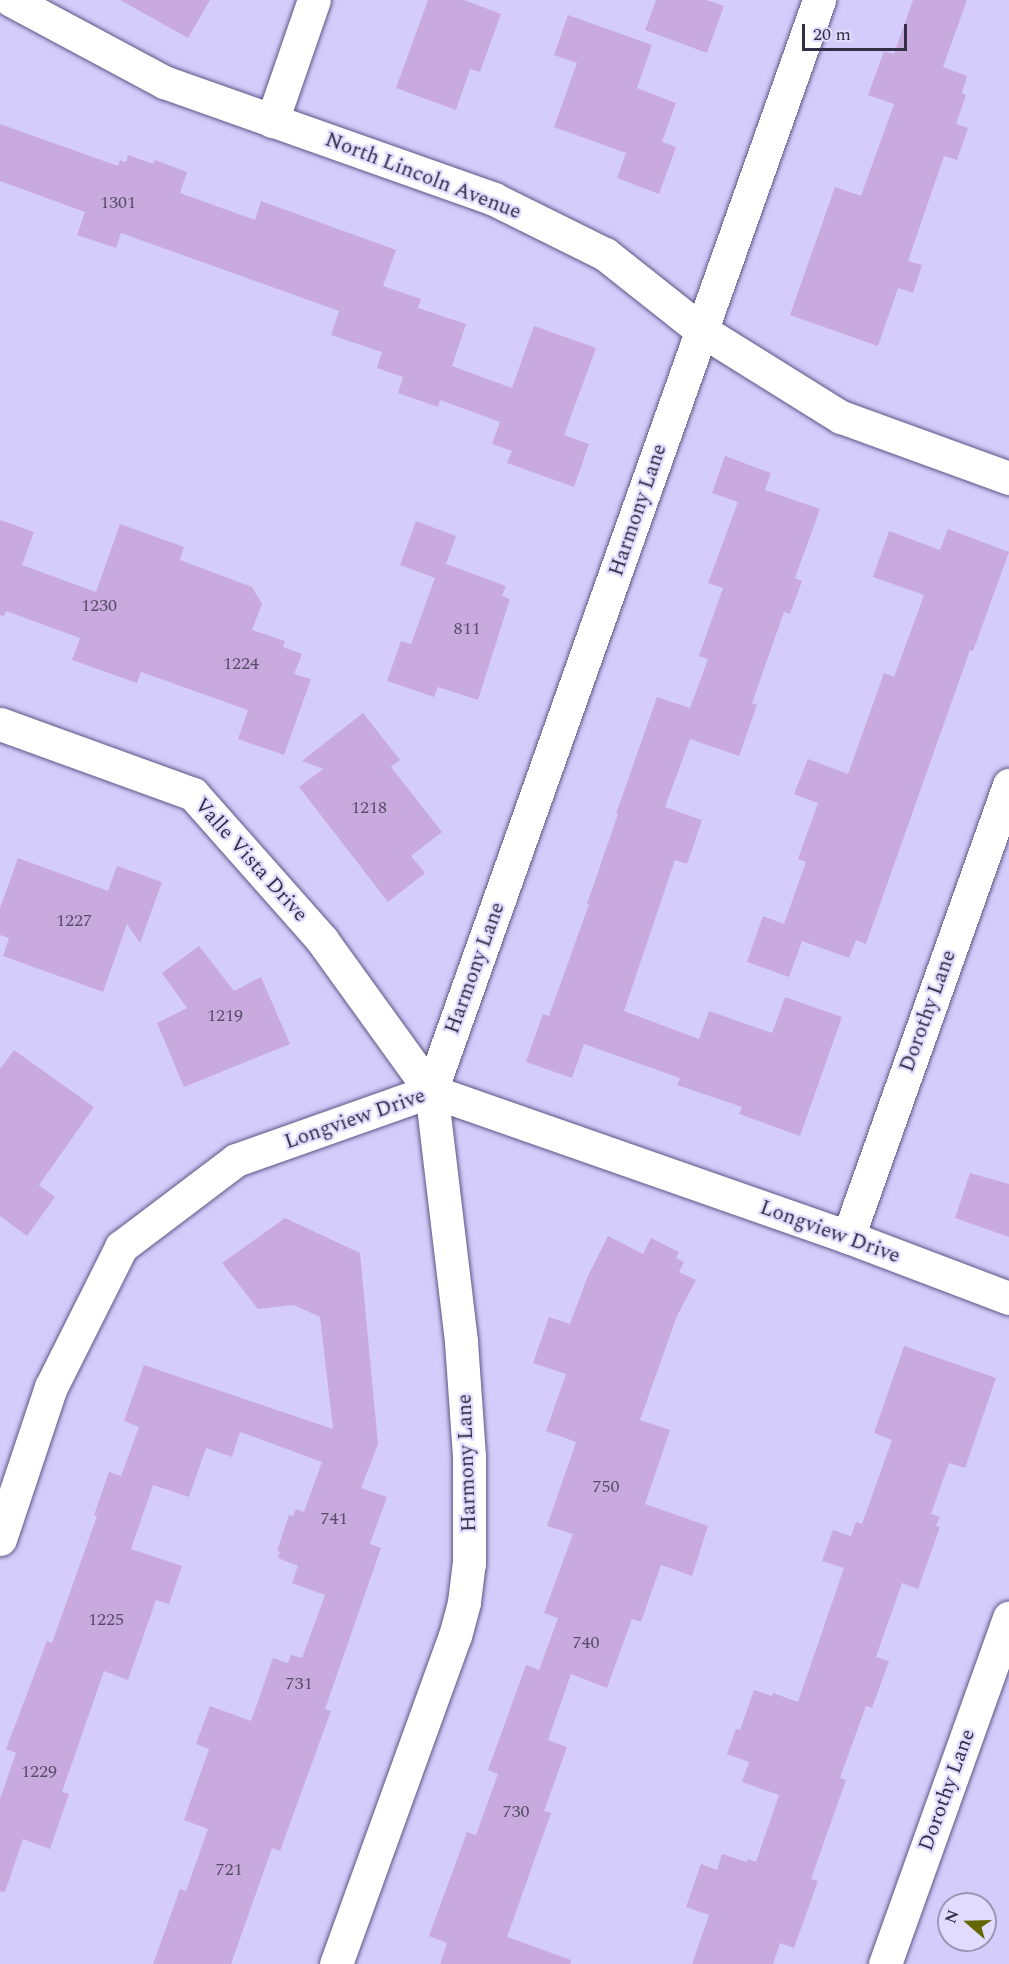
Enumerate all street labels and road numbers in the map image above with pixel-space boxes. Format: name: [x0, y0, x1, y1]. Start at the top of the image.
street label: North Lincoln Avenue: [321, 127, 525, 225]
street label: Harmony Lane: [604, 441, 672, 579]
street label: Valle Vista Drive: [189, 793, 313, 927]
street label: Harmony Lane: [440, 899, 510, 1037]
street label: Dorothy Lane: [894, 947, 962, 1075]
street label: Longview Drive: [281, 1083, 429, 1155]
street label: Longview Drive: [756, 1195, 904, 1269]
street label: Harmony Lane: [452, 1393, 482, 1533]
street label: Dorothy Lane: [913, 1726, 981, 1854]

